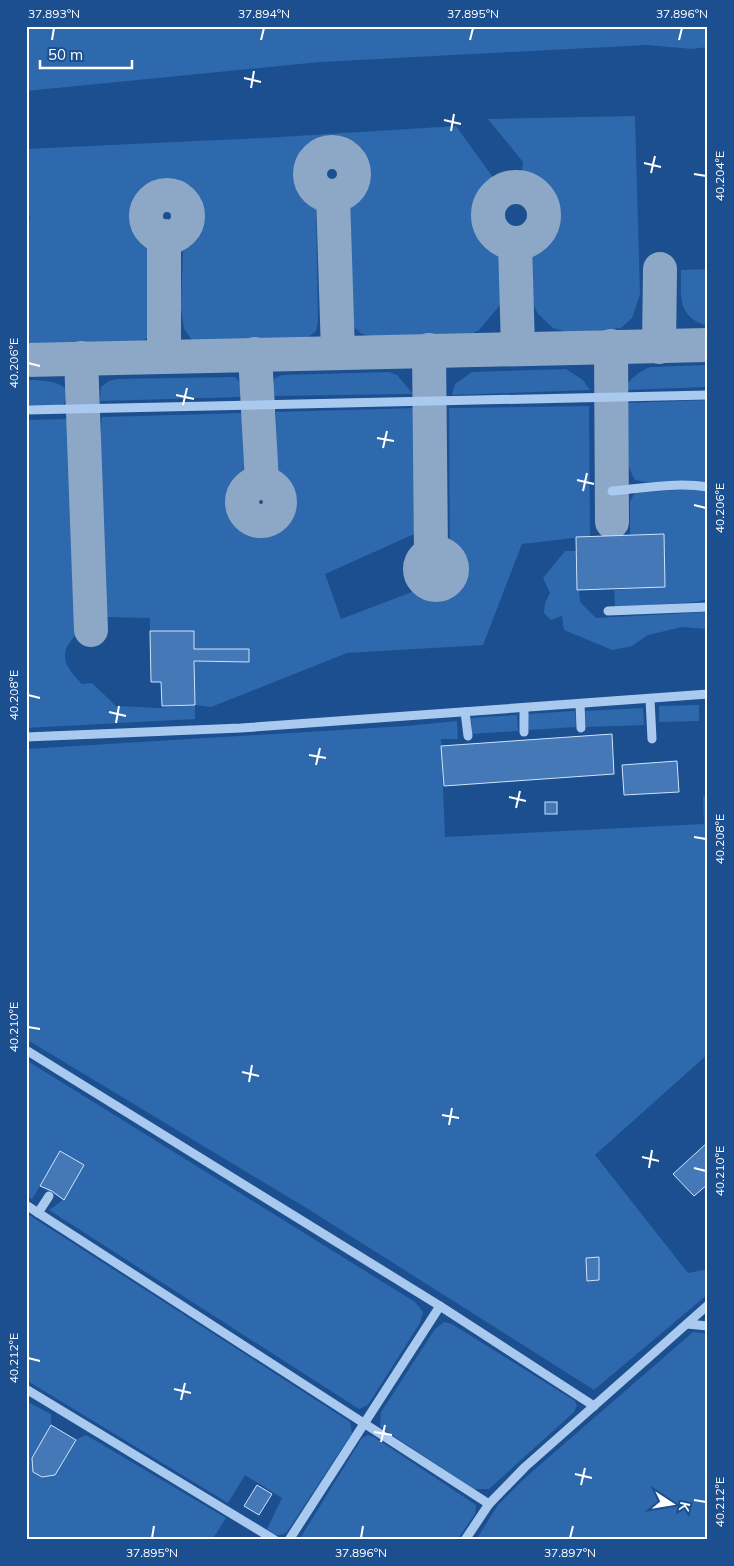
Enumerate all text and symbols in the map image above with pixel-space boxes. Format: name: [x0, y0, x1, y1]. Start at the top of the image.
text: 37.893°N: [28, 6, 80, 21]
text: 37.894°N: [238, 6, 290, 21]
text: 37.895°N: [447, 6, 499, 21]
text: 37.896°N: [656, 6, 708, 21]
scale bar: [40, 38, 132, 70]
text: 50 m: [48, 45, 83, 64]
text: 40.204°E: [712, 151, 727, 201]
text: 40.206°E: [6, 338, 21, 388]
text: 40.206°E: [712, 483, 727, 533]
text: 40.208°E: [6, 670, 21, 720]
text: 40.208°E: [712, 814, 727, 864]
text: 40.210°E: [6, 1002, 21, 1052]
text: 40.210°E: [712, 1146, 727, 1196]
text: 40.212°E: [6, 1333, 21, 1383]
text: 40.212°E: [712, 1477, 727, 1527]
north arrow: [646, 1478, 696, 1528]
text: K: [675, 1500, 694, 1514]
text: 37.895°N: [126, 1545, 178, 1560]
text: 37.896°N: [335, 1545, 387, 1560]
text: 37.897°N: [544, 1545, 596, 1560]

